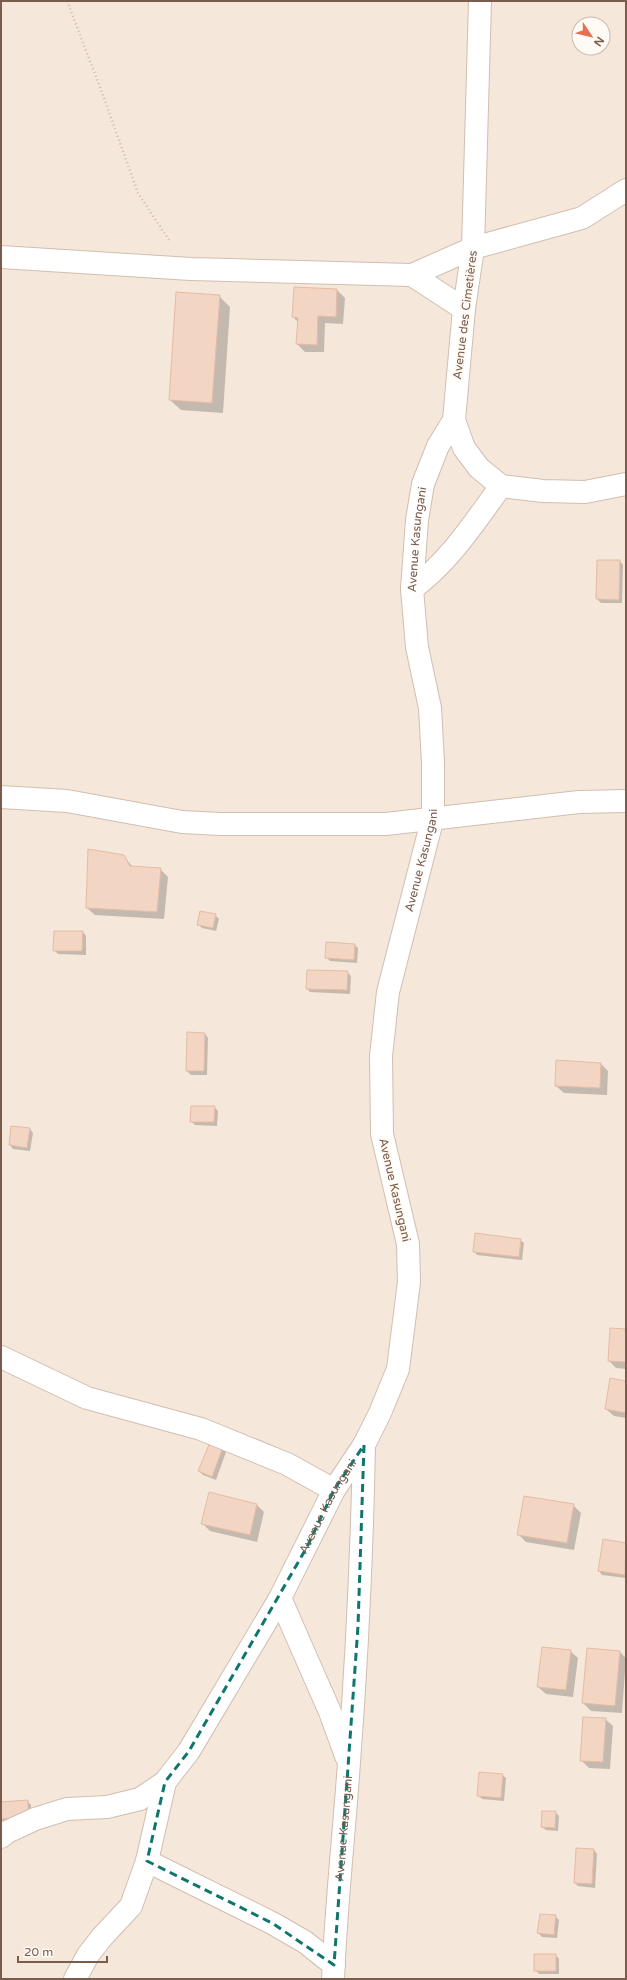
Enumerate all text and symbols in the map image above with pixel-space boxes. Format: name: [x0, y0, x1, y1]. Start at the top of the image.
north arrow: [571, 16, 611, 56]
text: N: [591, 34, 607, 49]
street label: Avenue des Cimetières: [450, 250, 480, 380]
street label: Avenue Kasungani: [405, 486, 429, 593]
street label: Avenue Kasungani: [402, 809, 440, 913]
street label: Avenue Kasungani: [376, 1137, 414, 1243]
street label: Avenue Kasungani: [296, 1457, 360, 1556]
street label: Avenue Kasungani: [332, 1775, 355, 1882]
scale bar: [18, 1938, 107, 1964]
text: 20 m: [24, 1945, 53, 1959]

